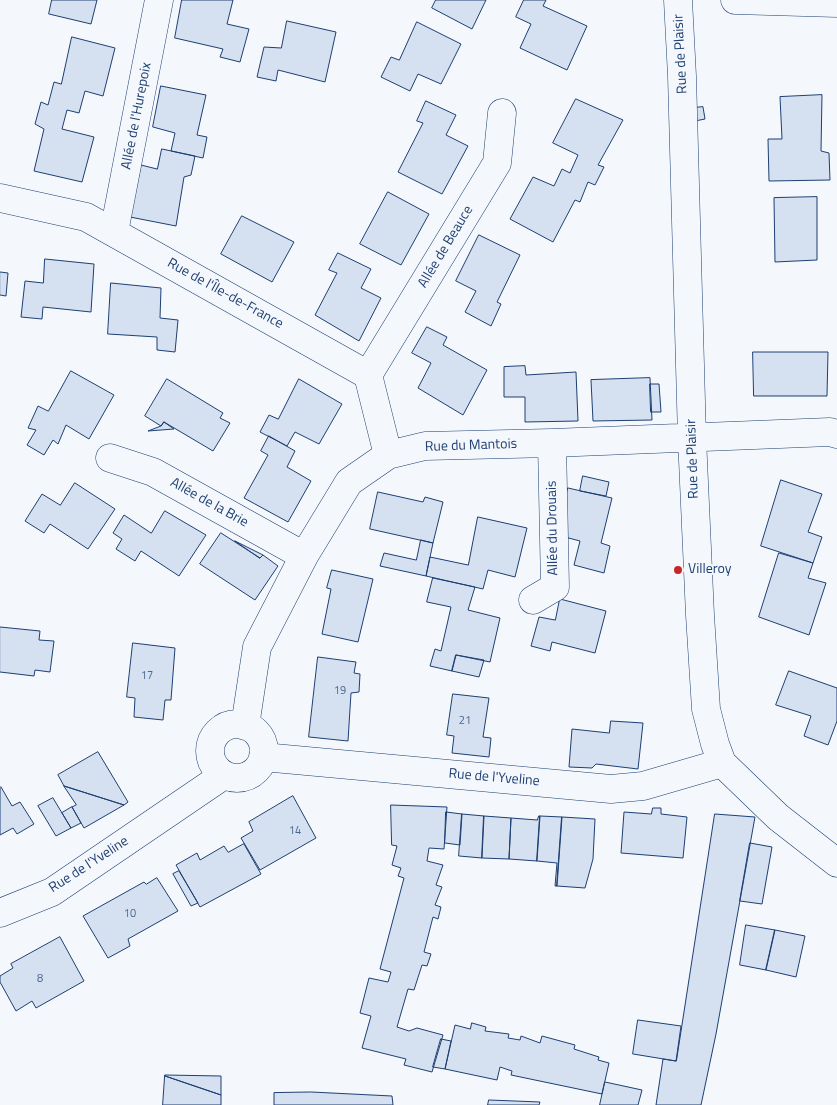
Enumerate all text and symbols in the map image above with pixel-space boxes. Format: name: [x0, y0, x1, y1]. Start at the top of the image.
street label: Rue de Plaisir: [671, 14, 691, 94]
street label: Allée de l'Hurepoix: [118, 61, 156, 171]
street label: Allée de Beauce: [415, 203, 477, 291]
street label: Rue de l'Île-de-France: [164, 255, 286, 333]
street label: Rue de Plaisir: [683, 419, 703, 499]
street label: Rue du Mantois: [425, 436, 517, 456]
street label: Allée de la Brie: [167, 475, 251, 531]
street label: Allée du Drouais: [544, 480, 562, 576]
place label: Villeroy: [688, 562, 731, 578]
marker: Villeroy: [672, 564, 684, 576]
house number: 17: [141, 669, 153, 683]
house number: 19: [334, 684, 346, 698]
house number: 21: [459, 714, 471, 728]
street label: Rue de l'Yveline: [448, 766, 540, 790]
house number: 14: [289, 824, 301, 838]
street label: Rue de l'Yveline: [46, 833, 132, 897]
house number: 10: [124, 907, 136, 921]
house number: 8: [37, 972, 43, 986]

